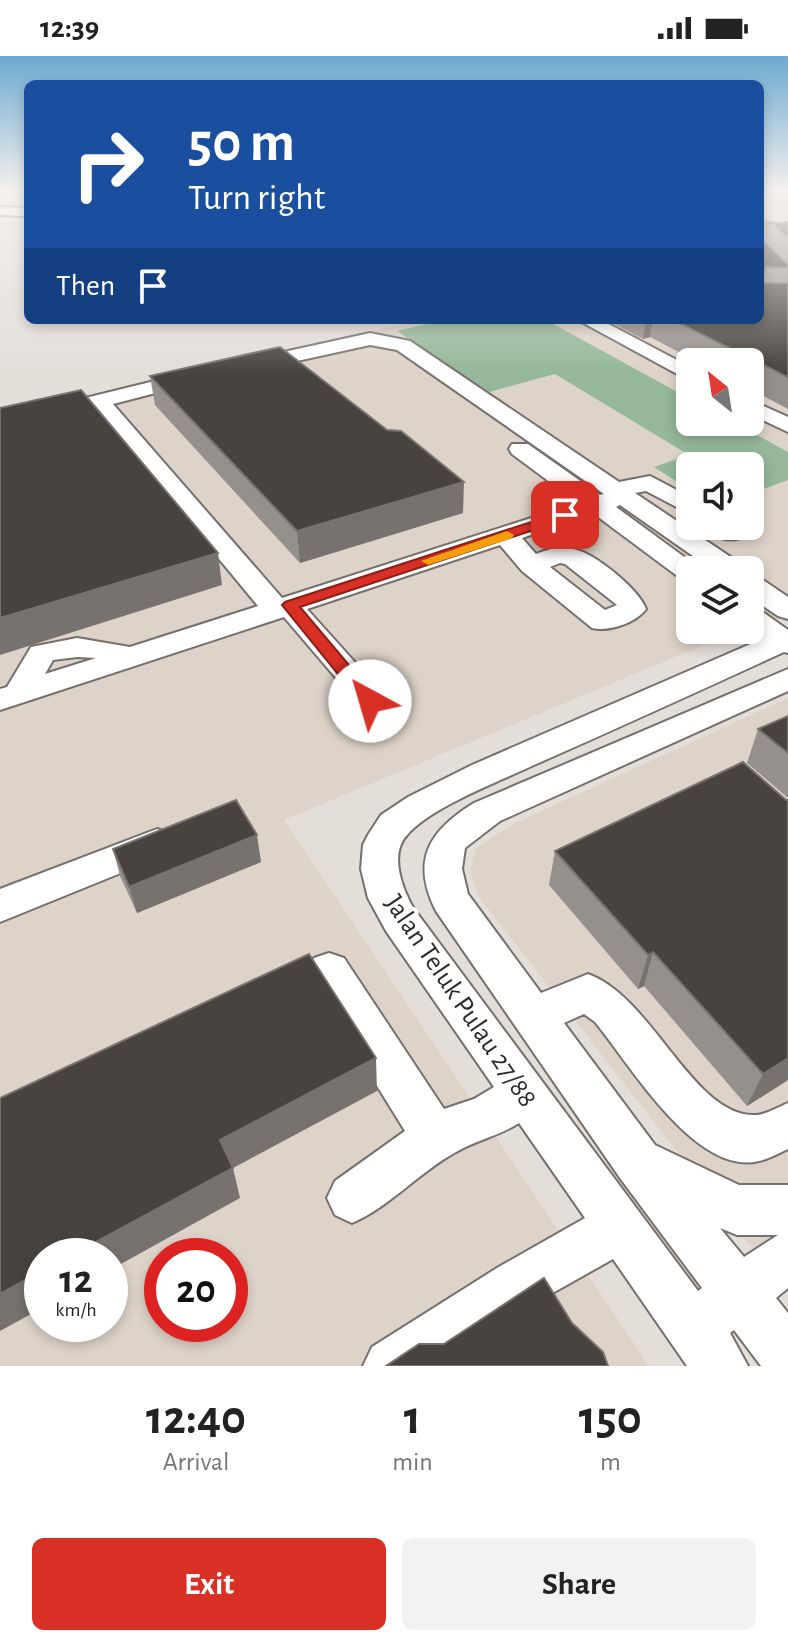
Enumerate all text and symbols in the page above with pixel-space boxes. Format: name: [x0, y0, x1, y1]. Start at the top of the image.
text: 12:39: [40, 13, 99, 43]
icon: right: [56, 112, 160, 216]
text: 50 m: [188, 115, 295, 171]
text: Turn right: [188, 180, 325, 216]
icon: arrive: [131, 264, 175, 308]
text: Then: [56, 271, 115, 301]
north arrow: [676, 348, 764, 436]
map controls: [676, 348, 764, 644]
button: sound: [676, 452, 764, 540]
pin: [531, 481, 599, 549]
icon: arrive: [543, 493, 587, 537]
button: layers: [676, 556, 764, 644]
position arrow: [328, 659, 412, 743]
street label: Jalan Teluk Pulau 27/88: [379, 890, 542, 1112]
speed limit sign: 20: [144, 1238, 248, 1342]
text: 12: [59, 1260, 93, 1300]
text: km/h: [55, 1300, 97, 1320]
text: 12:40: [146, 1395, 246, 1443]
text: 1: [404, 1395, 421, 1443]
text: 150: [579, 1395, 642, 1443]
text: Arrival: [163, 1449, 230, 1475]
text: min: [392, 1449, 433, 1475]
text: m: [600, 1449, 621, 1475]
button: Exit: [32, 1538, 386, 1630]
button: Share: [402, 1538, 756, 1630]

